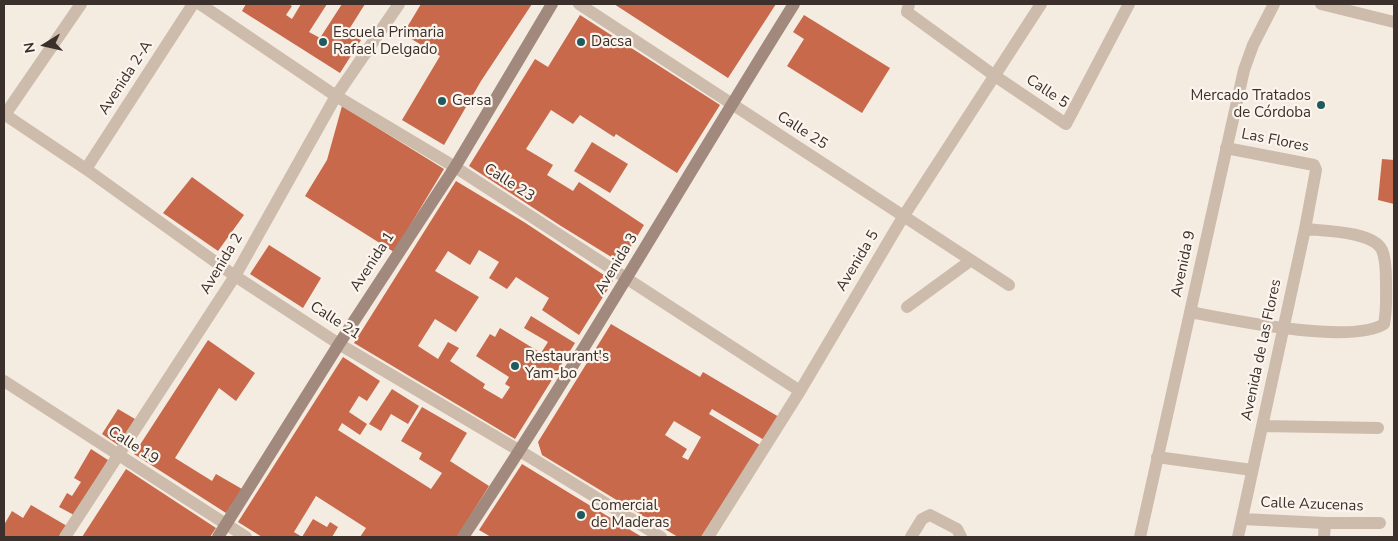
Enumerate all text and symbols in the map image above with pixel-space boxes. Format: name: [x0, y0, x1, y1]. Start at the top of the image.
north arrow: [20, 20, 70, 70]
place label: Escuela Primaria Rafael Delgado: [333, 24, 444, 59]
place label: Dacsa: [591, 33, 632, 51]
marker: Escuela Primaria Rafael Delgado: [317, 36, 329, 48]
marker: Dacsa: [575, 36, 587, 48]
street label: Avenida 2-A: [95, 38, 157, 118]
text: N: [19, 41, 40, 55]
street label: Calle 5: [1022, 71, 1072, 113]
place label: Mercado Tratados de Córdoba: [1191, 87, 1311, 122]
place label: Gersa: [452, 92, 491, 110]
marker: Gersa: [436, 95, 448, 107]
marker: Mercado Tratados de Córdoba: [1315, 99, 1327, 111]
street label: Calle 25: [773, 108, 831, 154]
street label: Las Flores: [1240, 126, 1310, 156]
street label: Calle 23: [480, 160, 538, 206]
street label: Avenida 5: [833, 227, 883, 295]
street label: Avenida 1: [347, 229, 399, 295]
street label: Avenida 9: [1168, 229, 1200, 299]
street label: Avenida 2: [197, 230, 247, 298]
street label: Avenida 3: [592, 230, 642, 298]
street label: Avenida de las Flores: [1238, 278, 1286, 422]
street label: Calle 21: [306, 298, 364, 344]
place label: Restaurant's Yam-bo: [525, 348, 609, 383]
marker: Restaurant's Yam-bo: [509, 360, 521, 372]
street label: Calle 19: [104, 423, 162, 469]
street label: Calle Azucenas: [1260, 494, 1364, 516]
place label: Comercial de Maderas: [591, 497, 670, 532]
marker: Comercial de Maderas: [575, 509, 587, 521]

